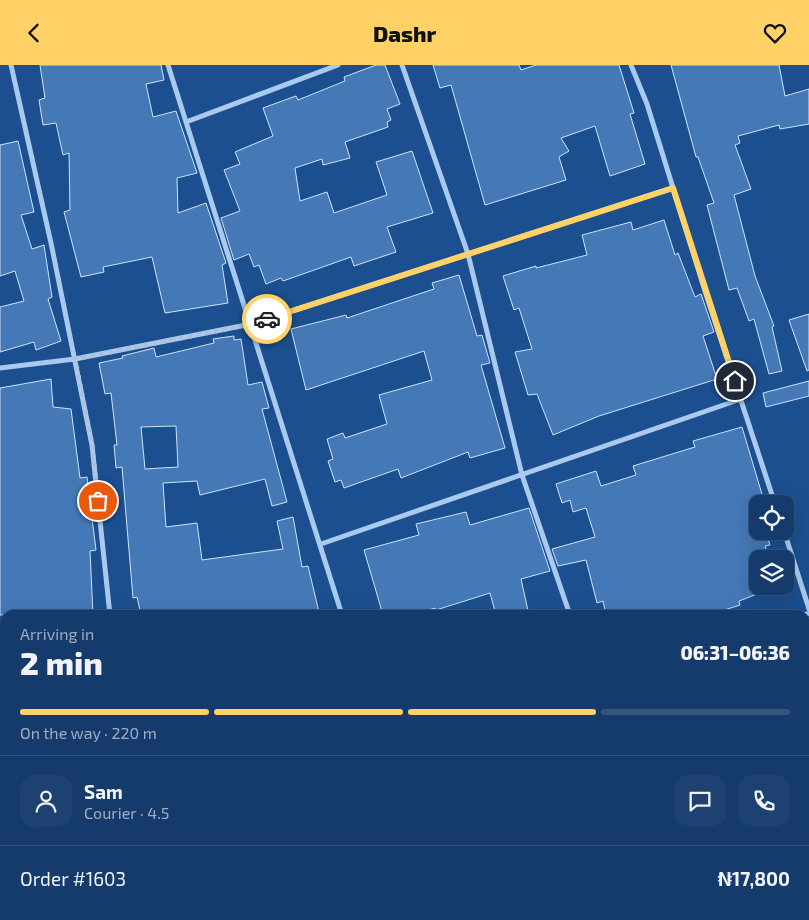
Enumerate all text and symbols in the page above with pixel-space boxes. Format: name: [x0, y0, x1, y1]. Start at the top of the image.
icon: back: [20, 19, 48, 47]
icon: heart: [761, 19, 789, 47]
text: Dashr: [373, 20, 436, 46]
courier: [242, 294, 292, 344]
icon: car: [253, 305, 281, 333]
pin: [714, 360, 756, 402]
icon: home: [721, 367, 749, 395]
pin: [77, 480, 119, 522]
icon: bag: [84, 487, 112, 515]
map controls: [749, 495, 794, 595]
button: locate: [749, 495, 794, 540]
button: layers: [749, 550, 794, 595]
text: Arriving in: [20, 624, 94, 643]
text: 06:31–06:36: [680, 641, 790, 664]
text: 2 min: [20, 643, 103, 681]
text: On the way · 220 m: [20, 723, 157, 742]
button: person: [20, 775, 72, 827]
button: chat: [674, 775, 726, 827]
button: phone: [738, 775, 790, 827]
text: Sam: [84, 780, 123, 803]
text: Courier · 4.5: [84, 803, 169, 822]
text: Order #1603: [20, 867, 126, 890]
text: ₦17,800: [717, 867, 790, 890]

